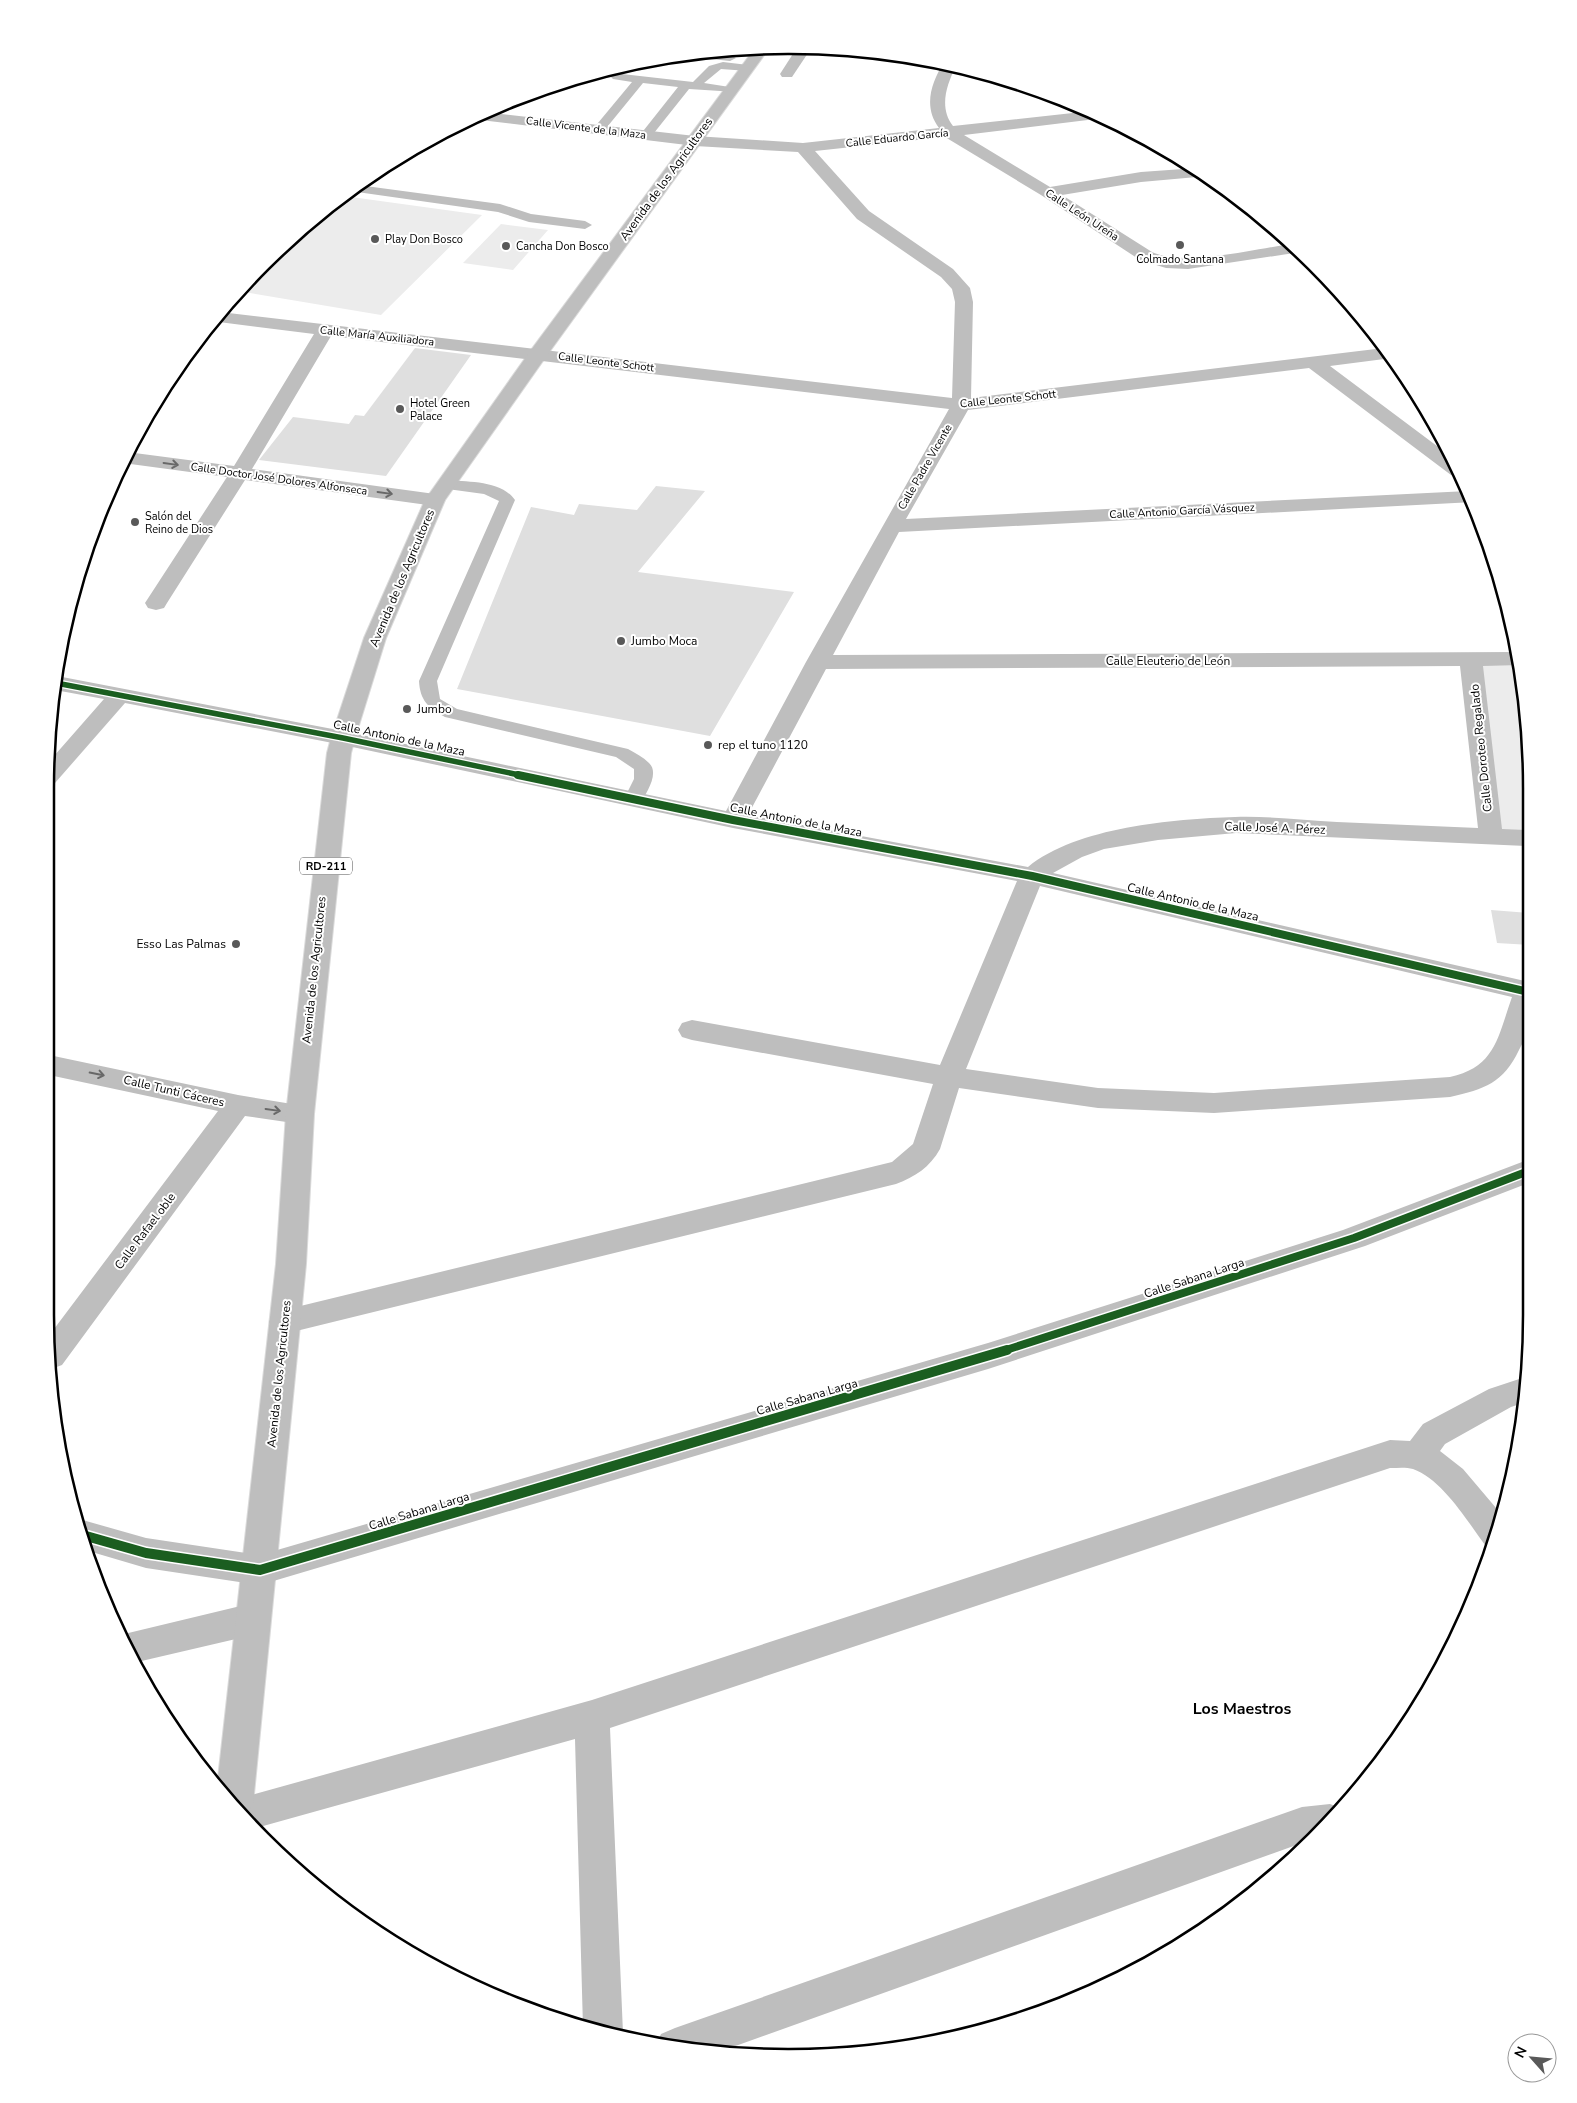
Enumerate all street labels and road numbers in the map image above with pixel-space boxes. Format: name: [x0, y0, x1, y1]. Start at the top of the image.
street label: Calle Vicente de la Maza: [525, 113, 647, 143]
street label: Avenida de los Agricultores: [616, 114, 716, 244]
street label: Calle Eduardo García: [845, 125, 949, 151]
street label: Calle León Ureña: [1042, 186, 1122, 245]
street label: Calle María Auxiliadora: [319, 323, 435, 349]
street label: Calle Leonte Schott: [557, 349, 655, 375]
street label: Calle Leonte Schott: [959, 386, 1057, 412]
street label: Calle Padre Vicente: [894, 421, 956, 513]
street label: Calle Doctor José Dolores Alfonseca: [190, 459, 369, 499]
street label: Calle Antonio García Vásquez: [1109, 500, 1255, 522]
street label: Avenida de los Agricultores: [366, 506, 438, 649]
street label: Calle Eleuterio de León: [1106, 653, 1230, 669]
street label: Calle Doroteo Regalado: [1466, 683, 1496, 813]
street label: Calle Antonio de la Maza: [332, 716, 466, 760]
street label: Calle Antonio de la Maza: [728, 799, 864, 841]
street label: Calle José A. Pérez: [1224, 818, 1326, 838]
road number: RD-211: [300, 858, 352, 874]
street label: Calle Antonio de la Maza: [1126, 879, 1260, 925]
street label: Avenida de los Agricultores: [298, 895, 330, 1045]
street label: Calle Tunti Cáceres: [122, 1072, 226, 1110]
street label: Calle Rafael oble: [111, 1189, 179, 1273]
street label: Calle Sabana Larga: [1142, 1254, 1246, 1302]
street label: Avenida de los Agricultores: [263, 1299, 295, 1449]
street label: Calle Sabana Larga: [755, 1375, 859, 1419]
street label: Calle Sabana Larga: [367, 1488, 471, 1534]

